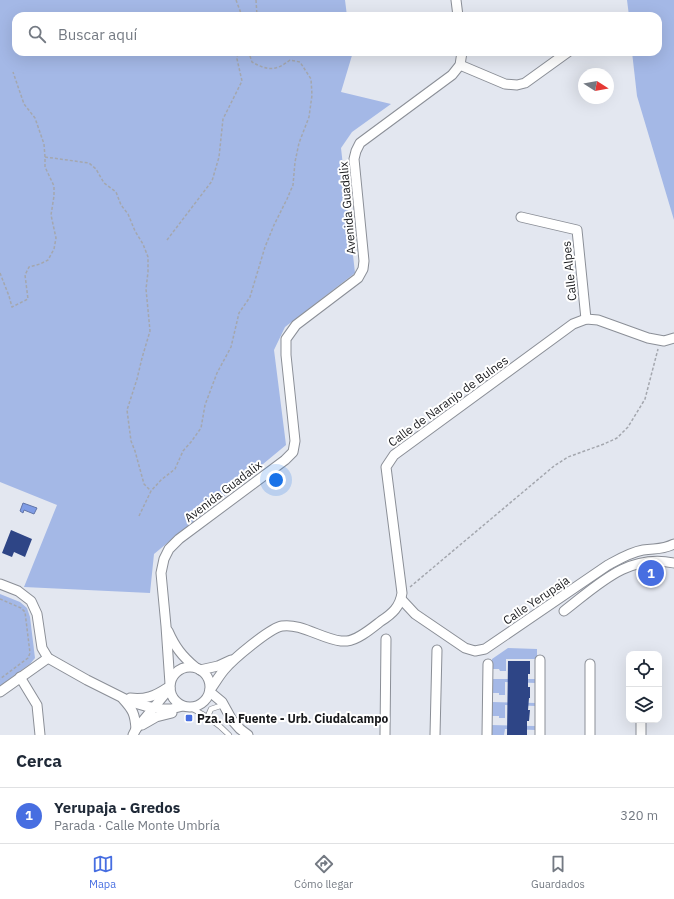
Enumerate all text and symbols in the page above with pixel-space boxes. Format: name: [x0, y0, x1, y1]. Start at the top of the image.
search box: [12, 12, 662, 56]
icon: search: [26, 23, 48, 45]
text: Buscar aquí: [58, 25, 137, 44]
north arrow: [578, 68, 614, 104]
street label: Avenida Guadalix: [335, 161, 359, 255]
street label: Calle Alpes: [558, 240, 580, 302]
street label: Calle de Naranjo de Bulnes: [385, 352, 511, 450]
street label: Avenida Guadalix: [181, 457, 265, 525]
your location: [266, 470, 286, 490]
pin: 1: [638, 558, 664, 588]
street label: Calle Yerupaja: [500, 572, 573, 628]
map controls: [626, 651, 662, 723]
button: locate: [626, 651, 662, 687]
button: layers: [626, 687, 662, 723]
place label: Pza. la Fuente - Urb. Ciudalcampo: [197, 711, 389, 726]
marker: Pza. la Fuente - Urb. Ciudalcampo: [184, 713, 194, 723]
text: Cerca: [16, 750, 62, 772]
text: Yerupaja - Gredos: [54, 798, 180, 817]
text: 1: [25, 807, 33, 824]
text: 320 m: [620, 807, 658, 824]
text: Parada · Calle Monte Umbría: [54, 817, 220, 834]
tab: Mapa: [89, 853, 116, 891]
tab: Cómo llegar: [294, 853, 353, 891]
tab: Guardados: [531, 853, 585, 891]

